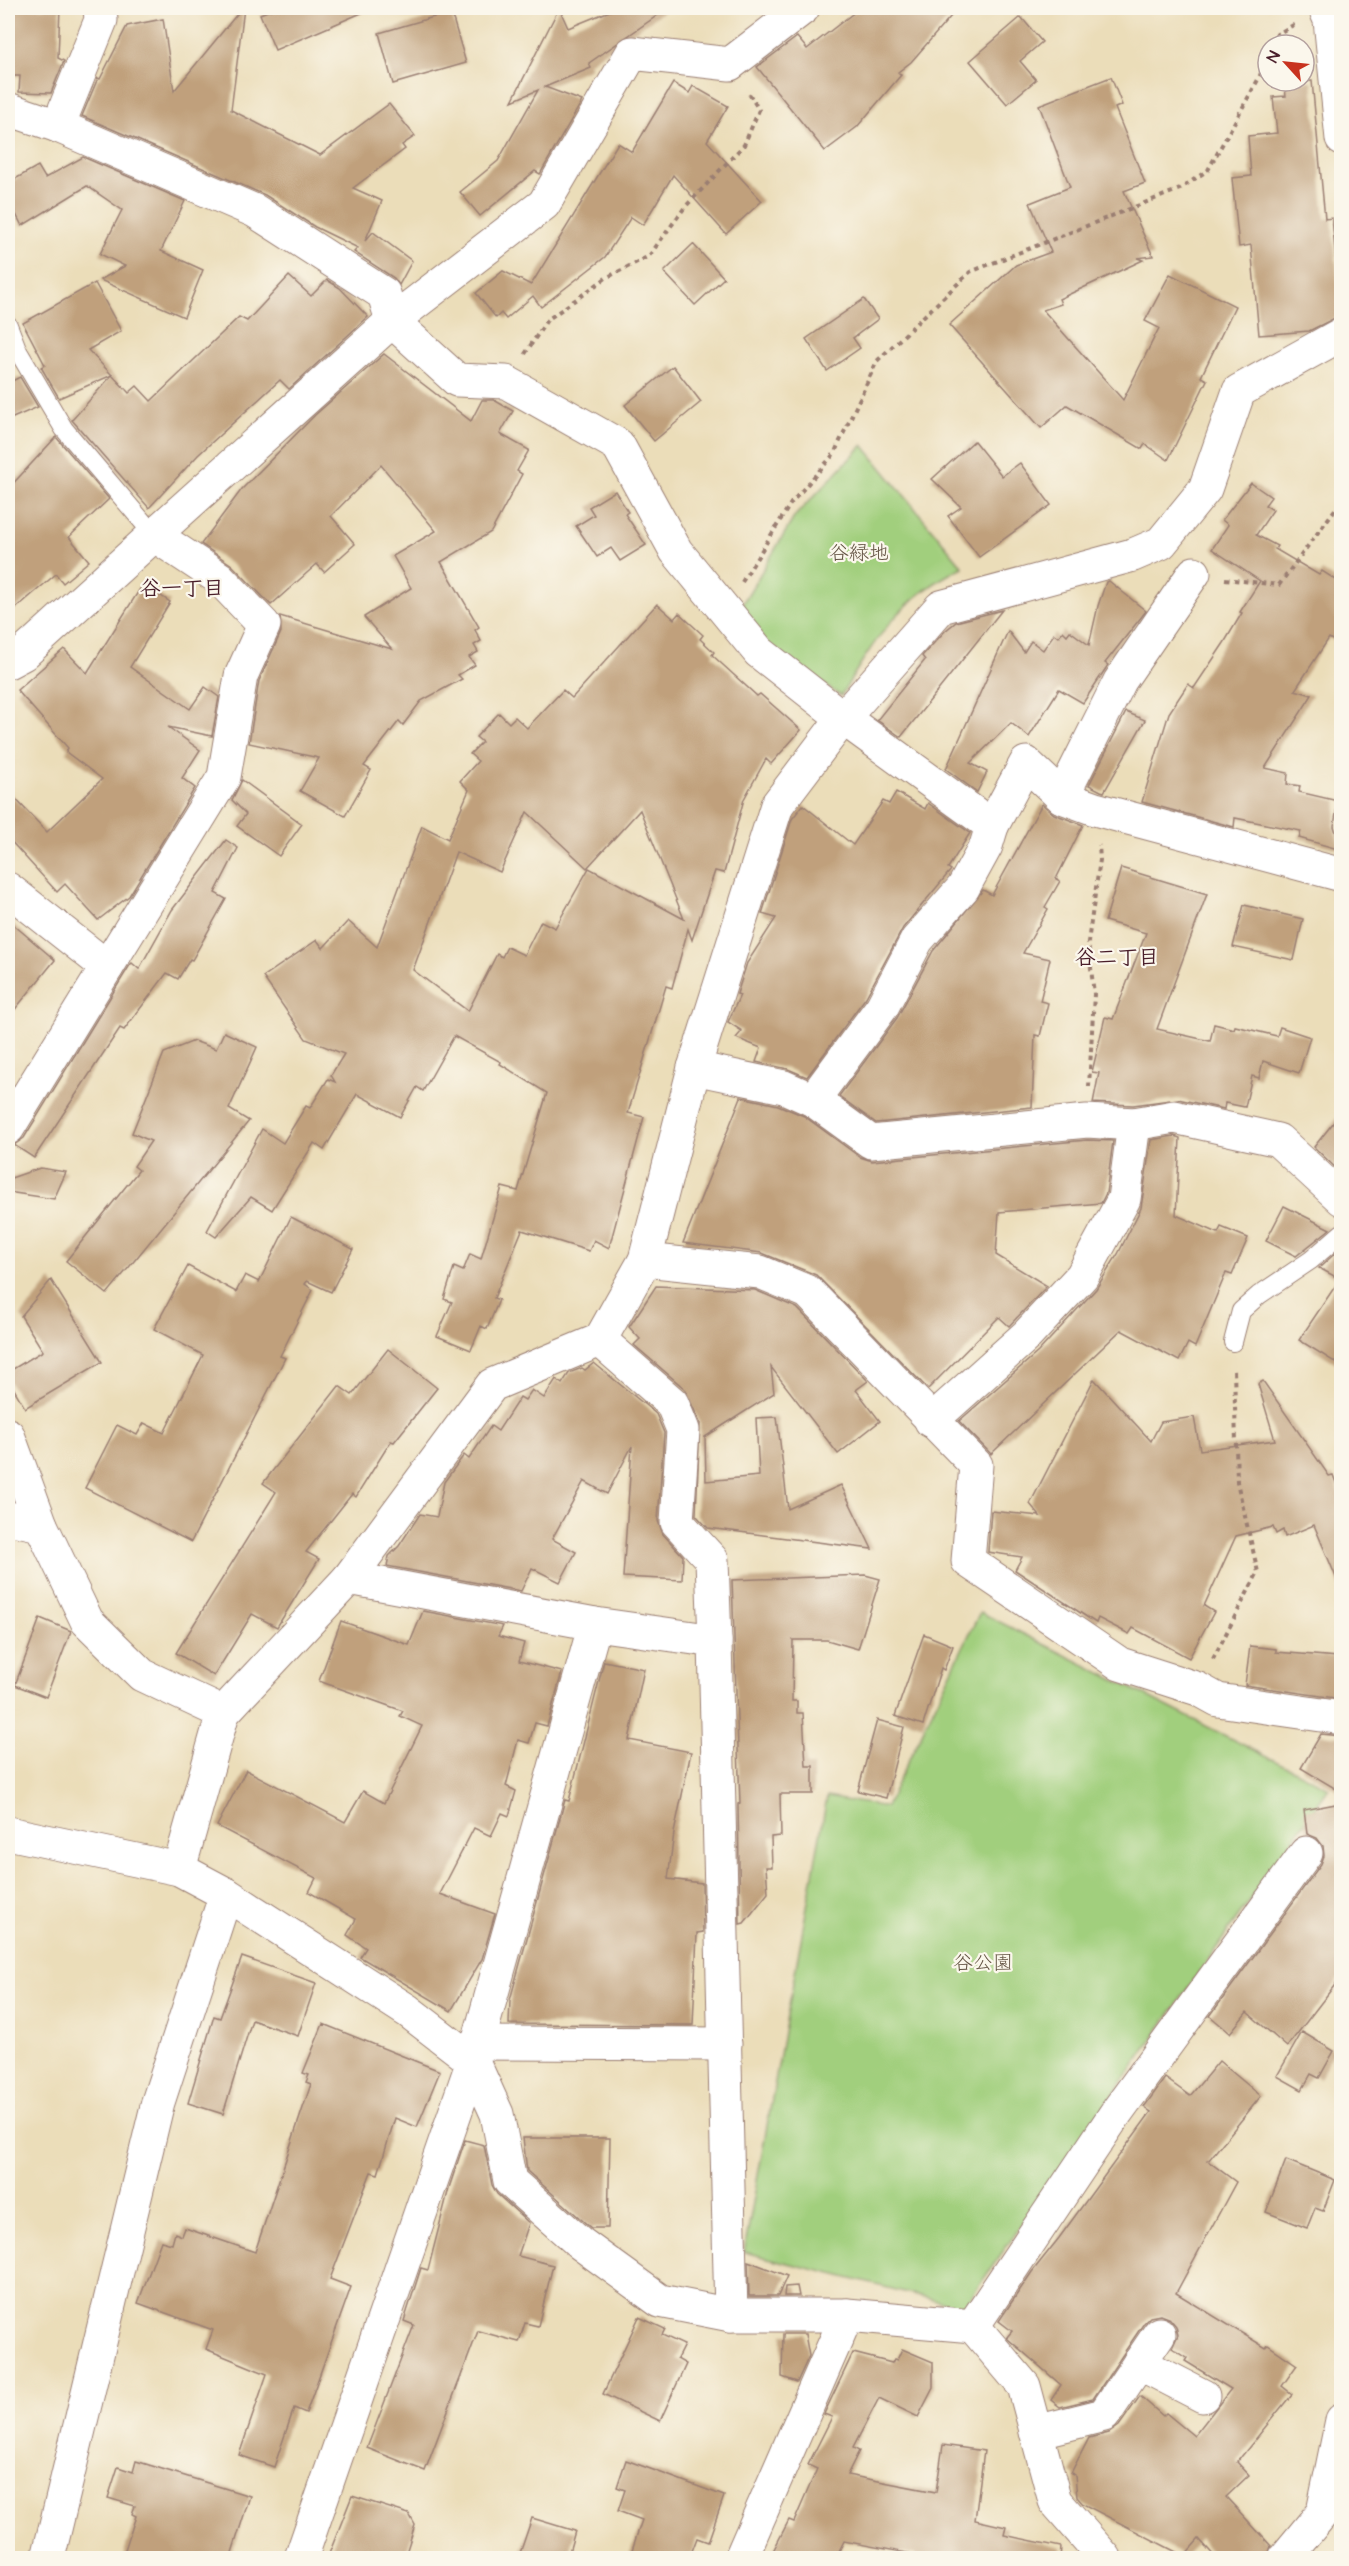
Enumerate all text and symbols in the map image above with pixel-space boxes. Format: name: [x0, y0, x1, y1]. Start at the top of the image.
north arrow: [1256, 33, 1316, 93]
text: N: [1261, 47, 1286, 66]
park label: 谷緑地: [829, 539, 889, 567]
district label: 谷一丁目: [140, 574, 224, 603]
district label: 谷二丁目: [1075, 943, 1159, 972]
park label: 谷公園: [953, 1949, 1013, 1977]

